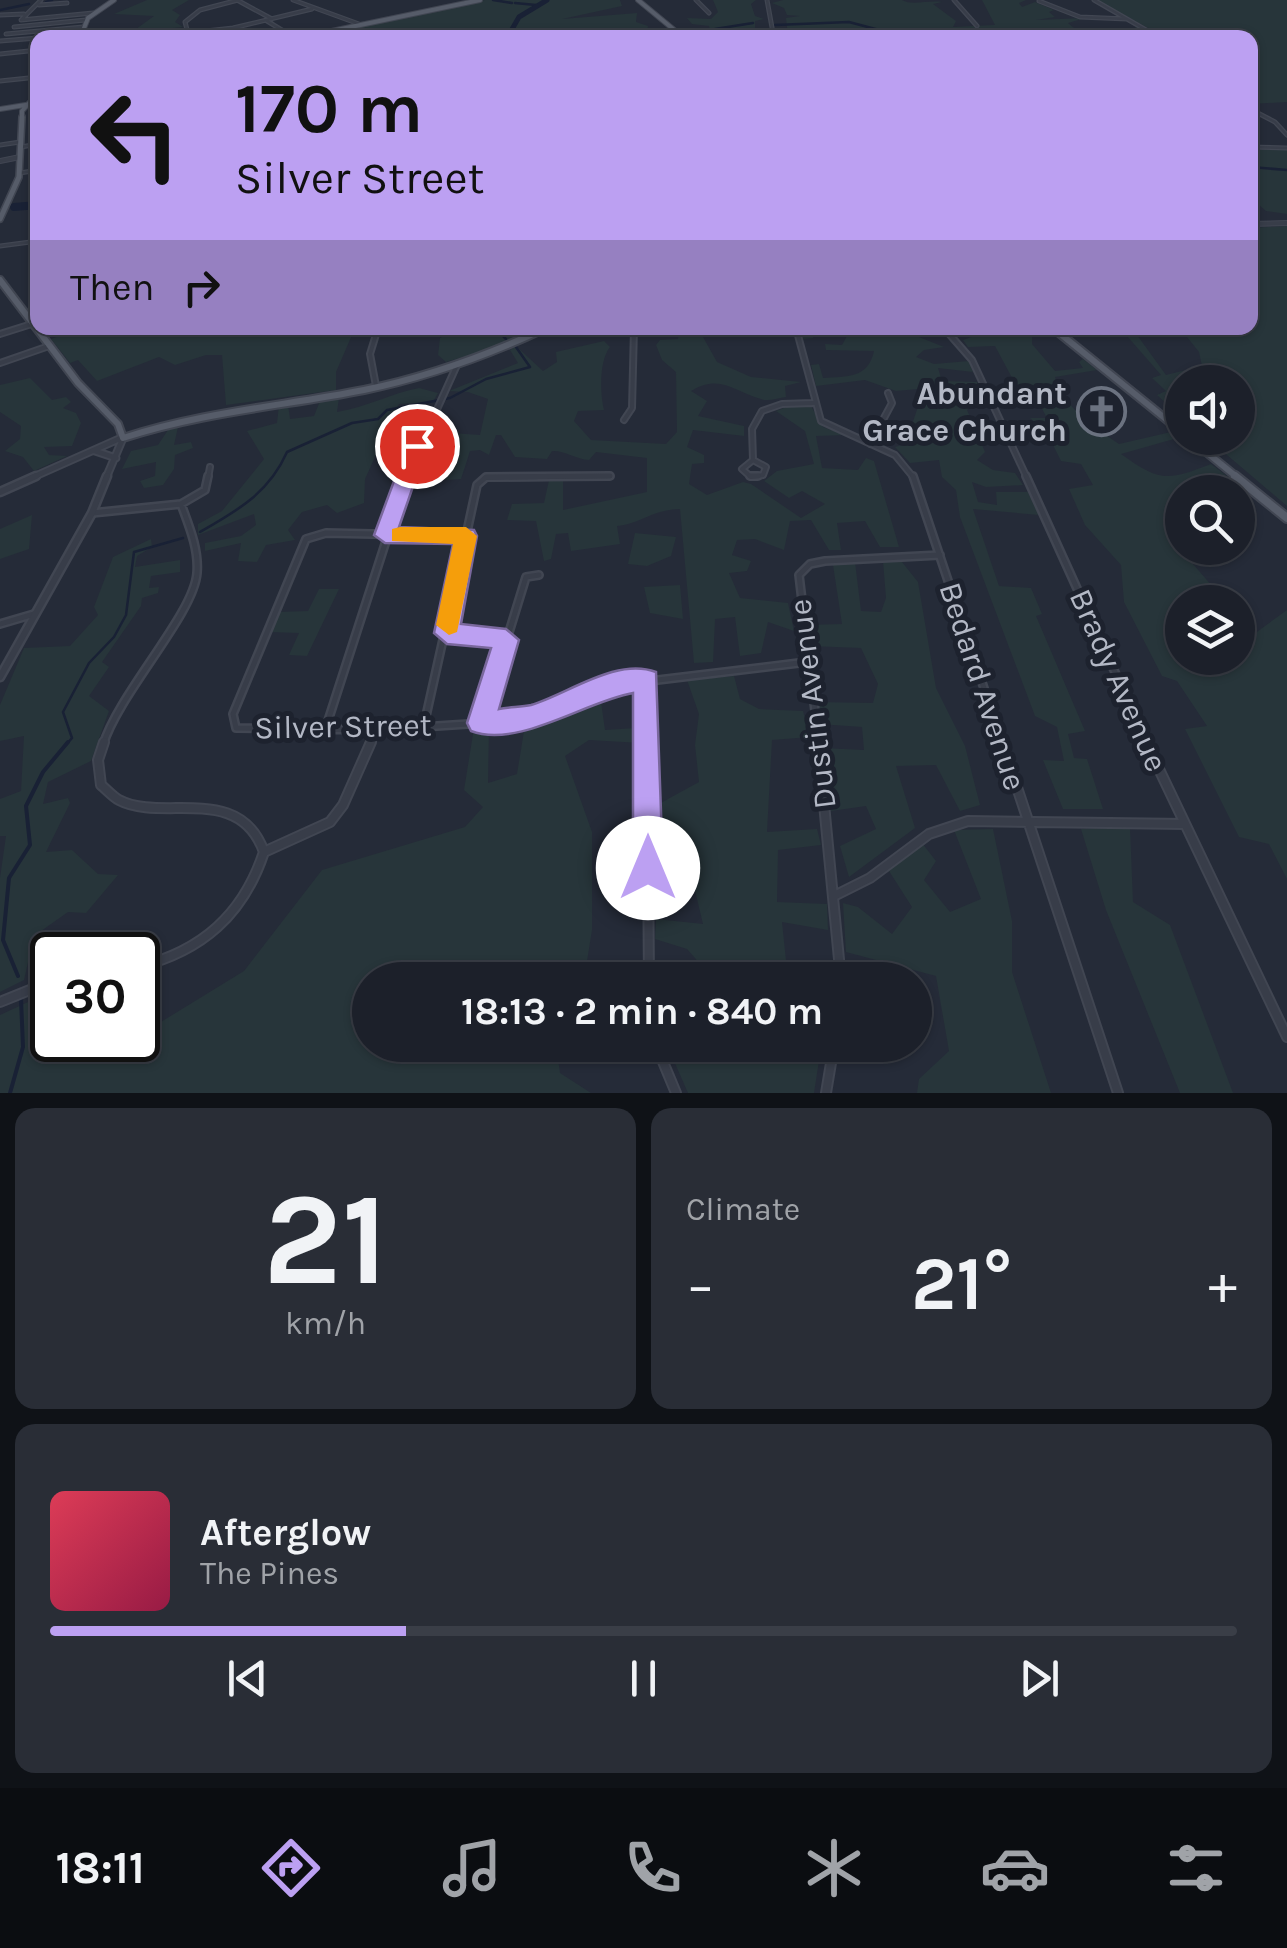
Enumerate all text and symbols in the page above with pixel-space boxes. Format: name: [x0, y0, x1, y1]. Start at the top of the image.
text: 170 m: [235, 68, 423, 150]
icon: left: [70, 70, 200, 200]
text: Silver Street: [235, 152, 484, 204]
icon: right: [174, 260, 229, 315]
text: Then: [70, 265, 154, 310]
map controls: [1165, 365, 1255, 675]
button: sound: [1165, 365, 1255, 455]
place label: Abundant Grace Church: [862, 375, 1067, 449]
church icon: Abundant Grace Church: [1076, 385, 1128, 437]
pin: [375, 404, 460, 489]
icon: arrive: [390, 419, 445, 474]
button: search: [1165, 475, 1255, 565]
street label: Bedard Avenue: [932, 578, 1034, 795]
street label: Brady Avenue: [1062, 583, 1175, 777]
button: layers: [1165, 585, 1255, 675]
street label: Dustin Avenue: [781, 597, 844, 811]
street label: Silver Street: [254, 706, 432, 747]
position arrow: [596, 816, 700, 920]
speed limit sign: 30: [30, 932, 160, 1062]
text: 18:13 · 2 min · 840 m: [461, 989, 823, 1034]
text: 21: [263, 1164, 388, 1316]
text: Climate: [686, 1191, 800, 1228]
text: 21°: [911, 1240, 1012, 1328]
text: −: [686, 1253, 715, 1317]
text: +: [1208, 1253, 1237, 1317]
text: km/h: [285, 1305, 366, 1342]
text: Afterglow: [200, 1510, 371, 1555]
text: The Pines: [200, 1555, 339, 1592]
icon: previous: [220, 1651, 275, 1706]
icon: pause: [616, 1651, 671, 1706]
icon: next: [1012, 1651, 1067, 1706]
icon: directions: [256, 1833, 326, 1903]
icon: music: [437, 1833, 507, 1903]
icon: phone: [618, 1833, 688, 1903]
icon: climate: [799, 1833, 869, 1903]
icon: car: [980, 1833, 1050, 1903]
icon: filters: [1161, 1833, 1231, 1903]
text: 18:11: [56, 1842, 145, 1894]

